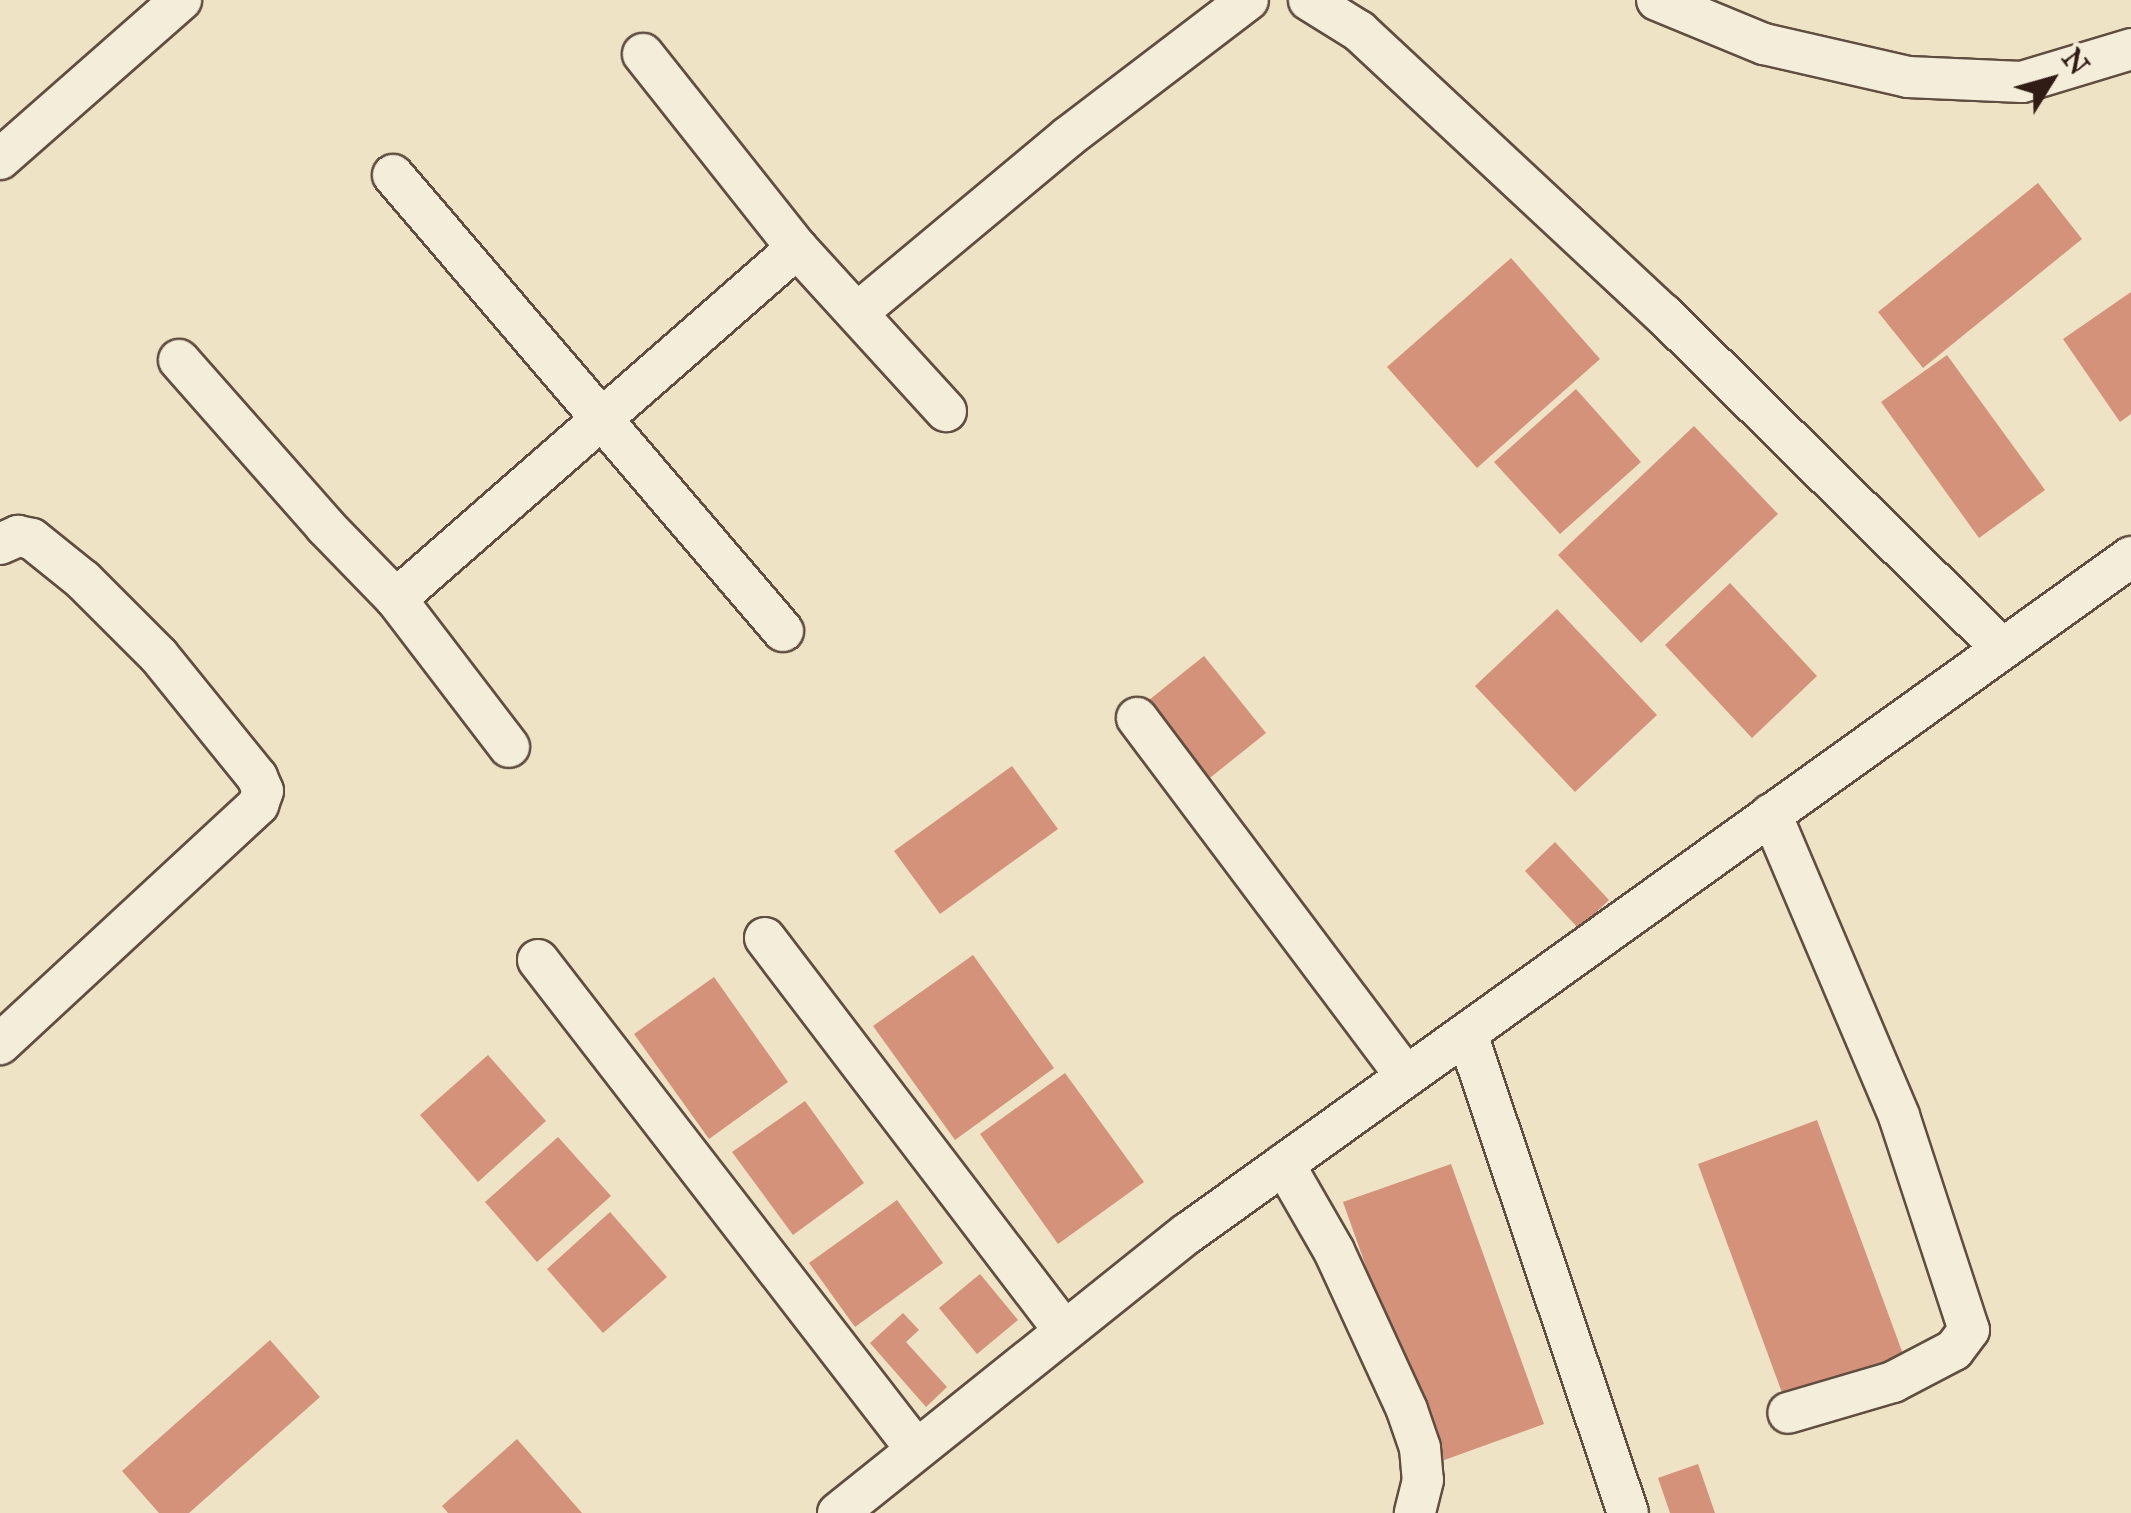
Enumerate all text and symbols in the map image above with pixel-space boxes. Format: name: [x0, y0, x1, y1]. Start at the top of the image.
north arrow: [2001, 30, 2101, 130]
text: N: [2054, 42, 2096, 82]

